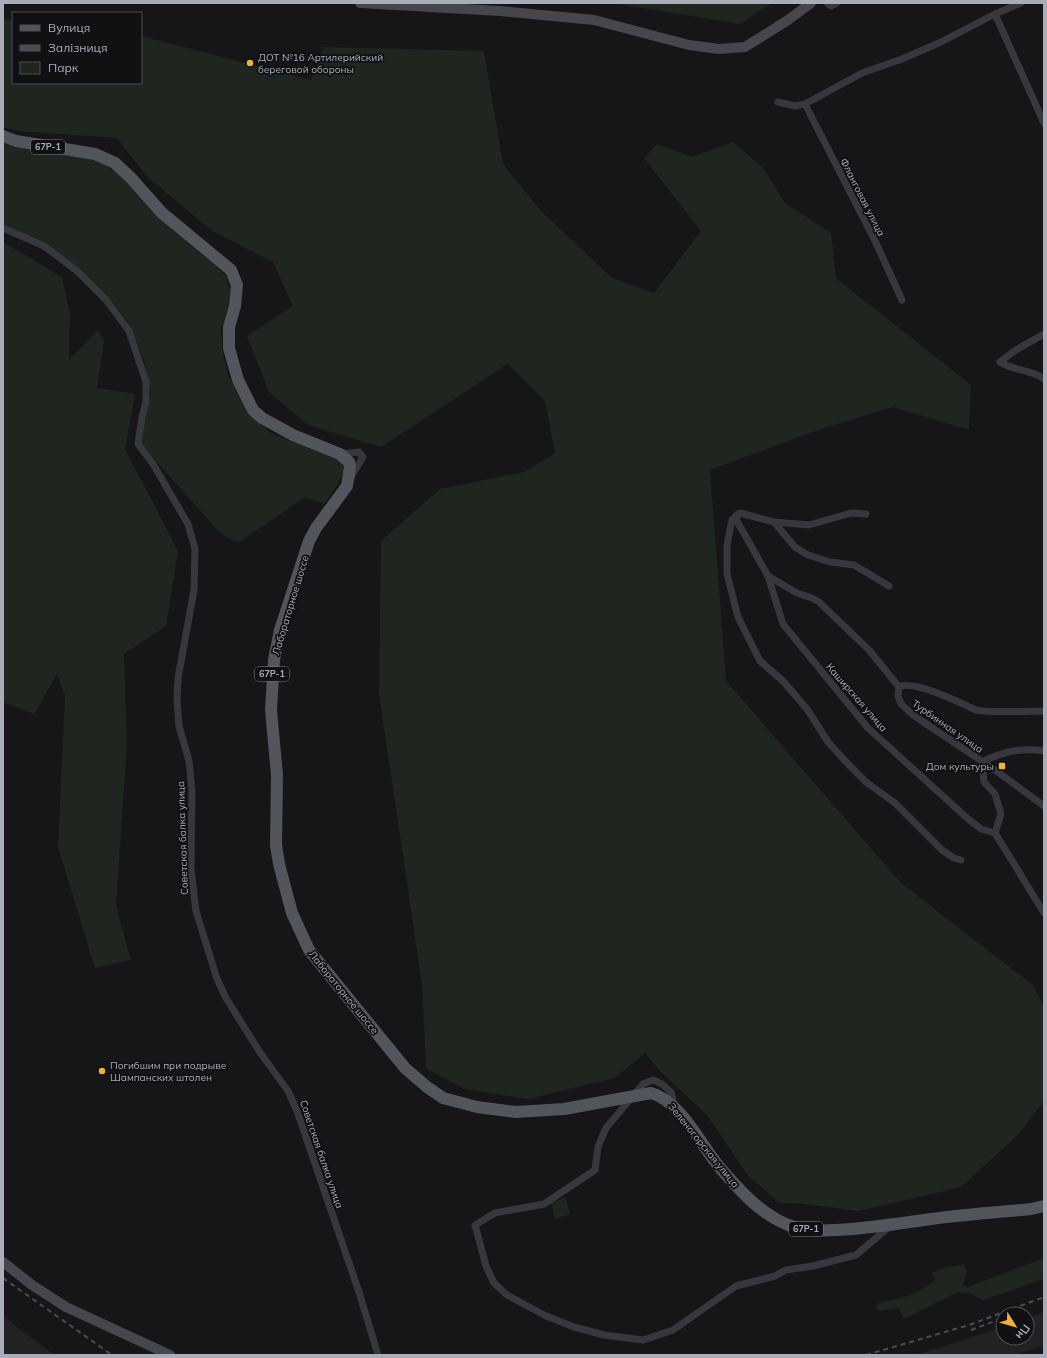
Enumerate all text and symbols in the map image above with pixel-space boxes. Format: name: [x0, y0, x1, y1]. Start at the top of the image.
legend: [12, 12, 142, 84]
text: Вулиця: [48, 20, 90, 35]
text: Залізниця: [48, 40, 108, 55]
place label: ДОТ №16 Артилерийский береговой обороны: [258, 51, 383, 76]
marker: ДОТ №16 Артилерийский береговой обороны: [245, 58, 255, 68]
text: Парк: [48, 60, 79, 75]
road number: 67Р-1: [31, 140, 65, 154]
street label: Фланговая улица: [837, 156, 888, 238]
street label: Лабораторное шоссе: [269, 553, 312, 657]
street label: Каширская улица: [823, 660, 890, 734]
road number: 67Р-1: [255, 667, 289, 681]
street label: Турбинная улица: [910, 697, 986, 756]
place label: Дом культуры: [926, 760, 994, 773]
marker: Дом культуры: [997, 761, 1007, 771]
street label: Советская балка улица: [174, 781, 191, 895]
street label: Лабораторное шоссе: [306, 948, 382, 1037]
place label: Погибшим при подрыве Шампанских штолен: [110, 1059, 227, 1084]
marker: Погибшим при подрыве Шампанских штолен: [97, 1066, 107, 1076]
street label: Советская балка улица: [297, 1098, 346, 1210]
street label: Зеленогорская улица: [665, 1100, 742, 1190]
road number: 67Р-1: [789, 1222, 823, 1236]
north arrow: [995, 1306, 1035, 1346]
text: Пн: [1013, 1322, 1033, 1342]

